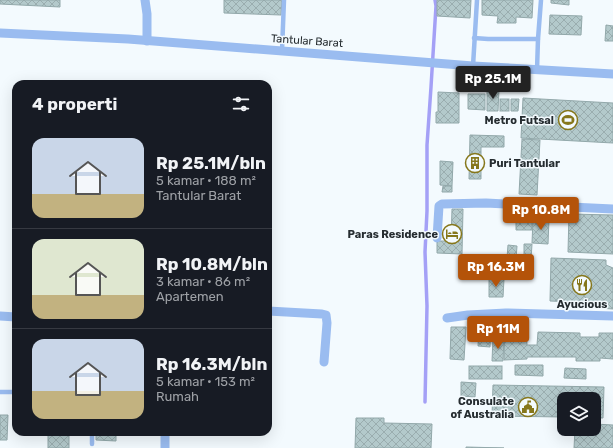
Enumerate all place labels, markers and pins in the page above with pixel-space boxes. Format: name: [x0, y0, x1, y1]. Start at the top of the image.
pin: Rp 25.1M: [452, 66, 534, 100]
sports icon: Metro Futsal: [557, 109, 579, 131]
place label: Metro Futsal: [485, 114, 554, 127]
building icon: Puri Tantular: [464, 152, 486, 174]
place label: Puri Tantular: [489, 157, 560, 170]
pin: Rp 10.8M: [500, 197, 582, 231]
hotel icon: Paras Residence: [441, 223, 463, 245]
place label: Paras Residence: [348, 228, 438, 241]
pin: Rp 16.3M: [455, 254, 537, 288]
restaurant icon: Ayucious: [571, 274, 593, 296]
place label: Ayucious: [557, 298, 607, 311]
pin: Rp 11M: [465, 316, 531, 350]
place label: Consulate of Australia: [450, 395, 514, 421]
public building icon: Consulate of Australia: [517, 396, 539, 418]

